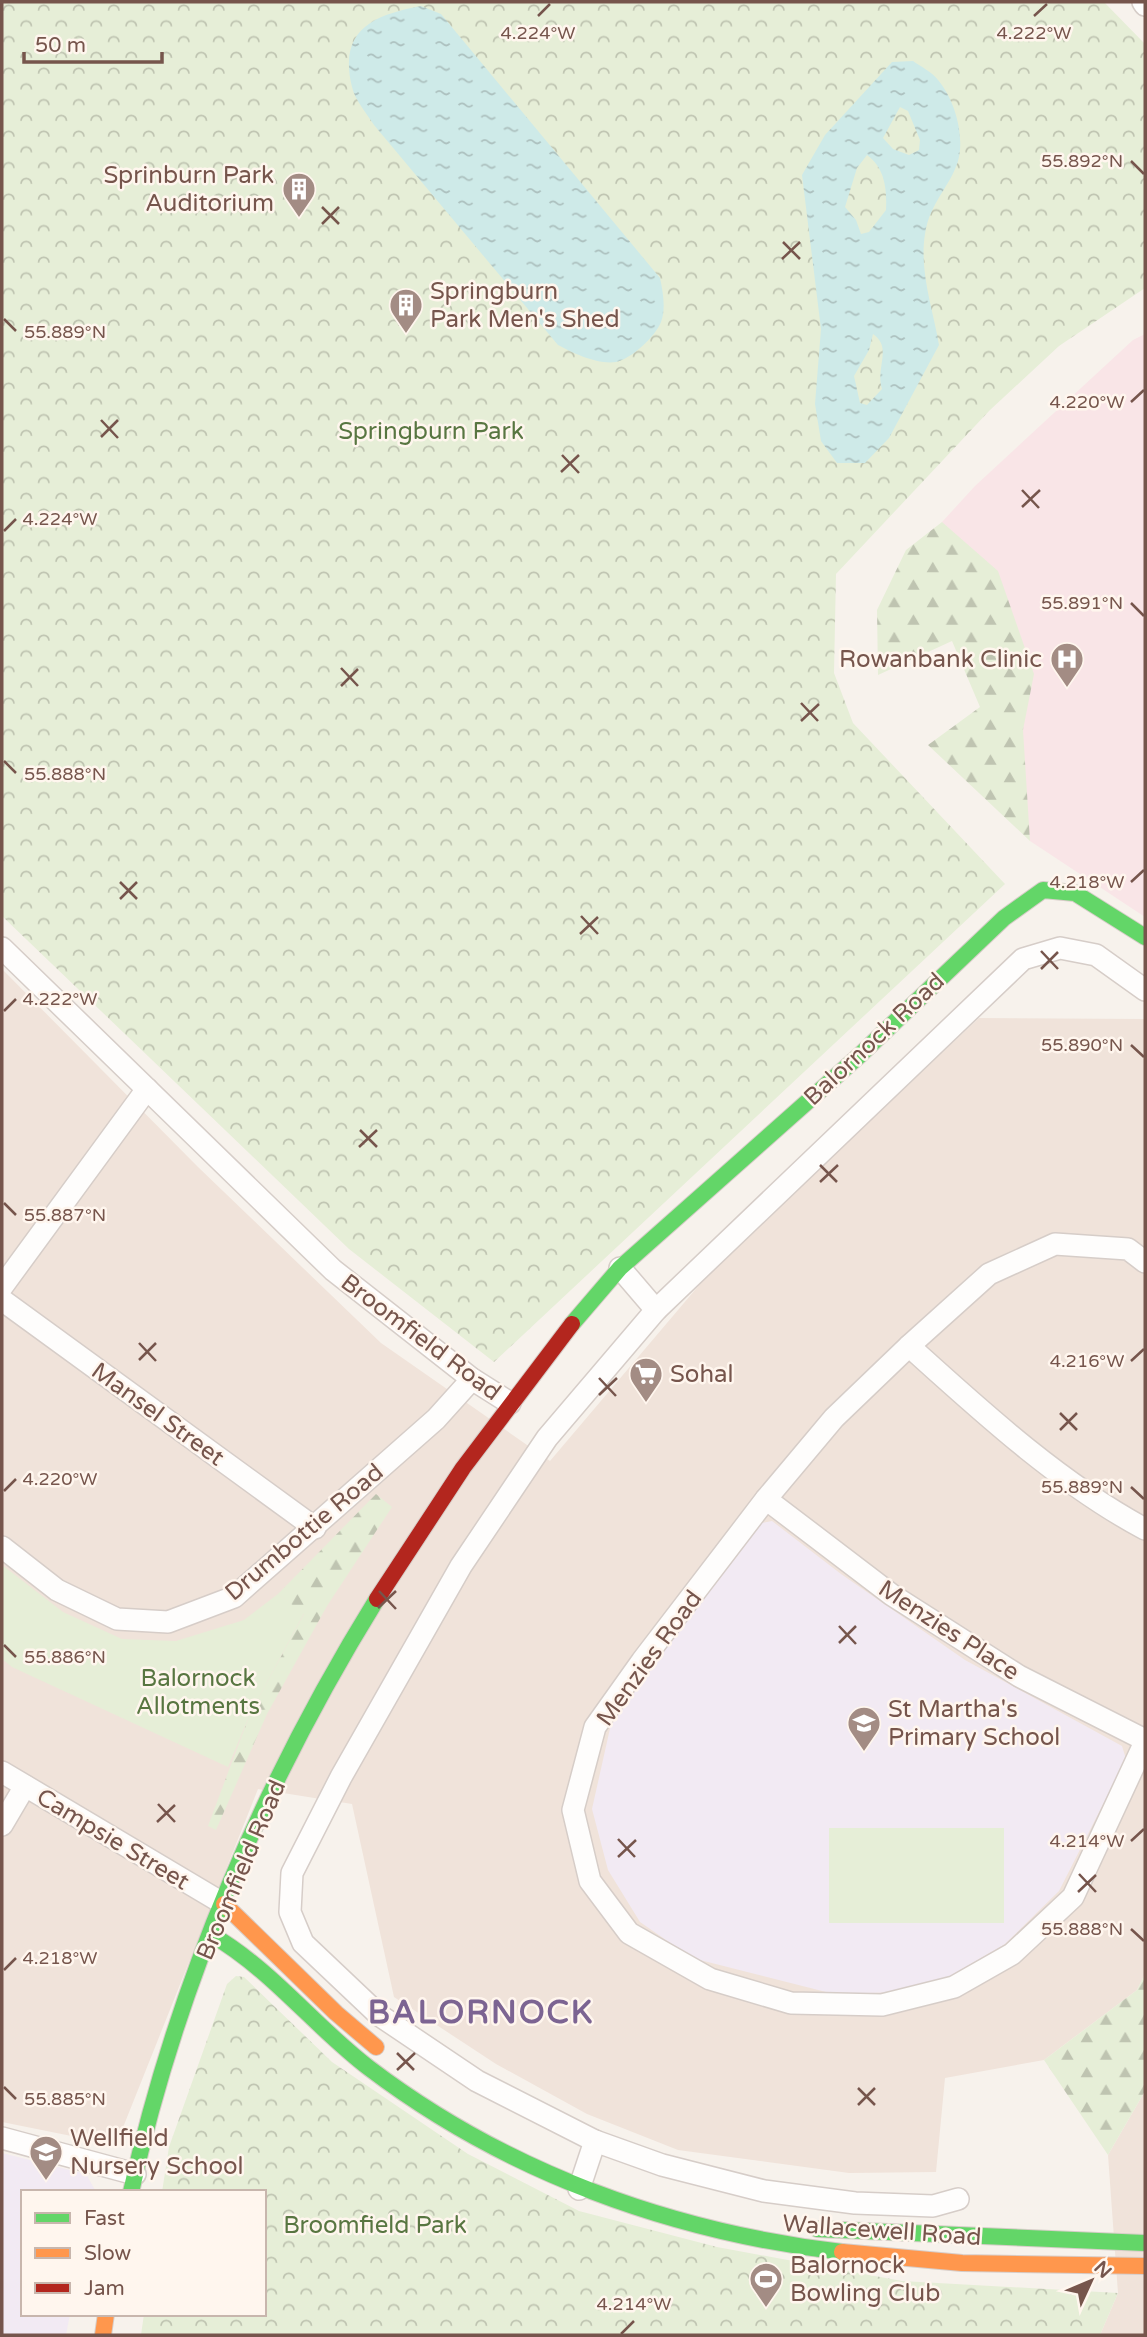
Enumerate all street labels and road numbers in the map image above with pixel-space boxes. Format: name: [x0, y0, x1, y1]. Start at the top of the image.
street label: Balornock Road: [798, 967, 951, 1112]
street label: Broomfield Road: [335, 1268, 506, 1407]
street label: Mansel Street: [86, 1356, 230, 1472]
street label: Drumbottie Road: [219, 1458, 389, 1607]
street label: Menzies Place: [873, 1574, 1025, 1687]
street label: Menzies Road: [590, 1585, 708, 1732]
street label: Broomfield Road: [190, 1776, 292, 1965]
street label: Campsie Street: [31, 1782, 194, 1896]
street label: Wallacewell Road: [782, 2209, 982, 2252]

